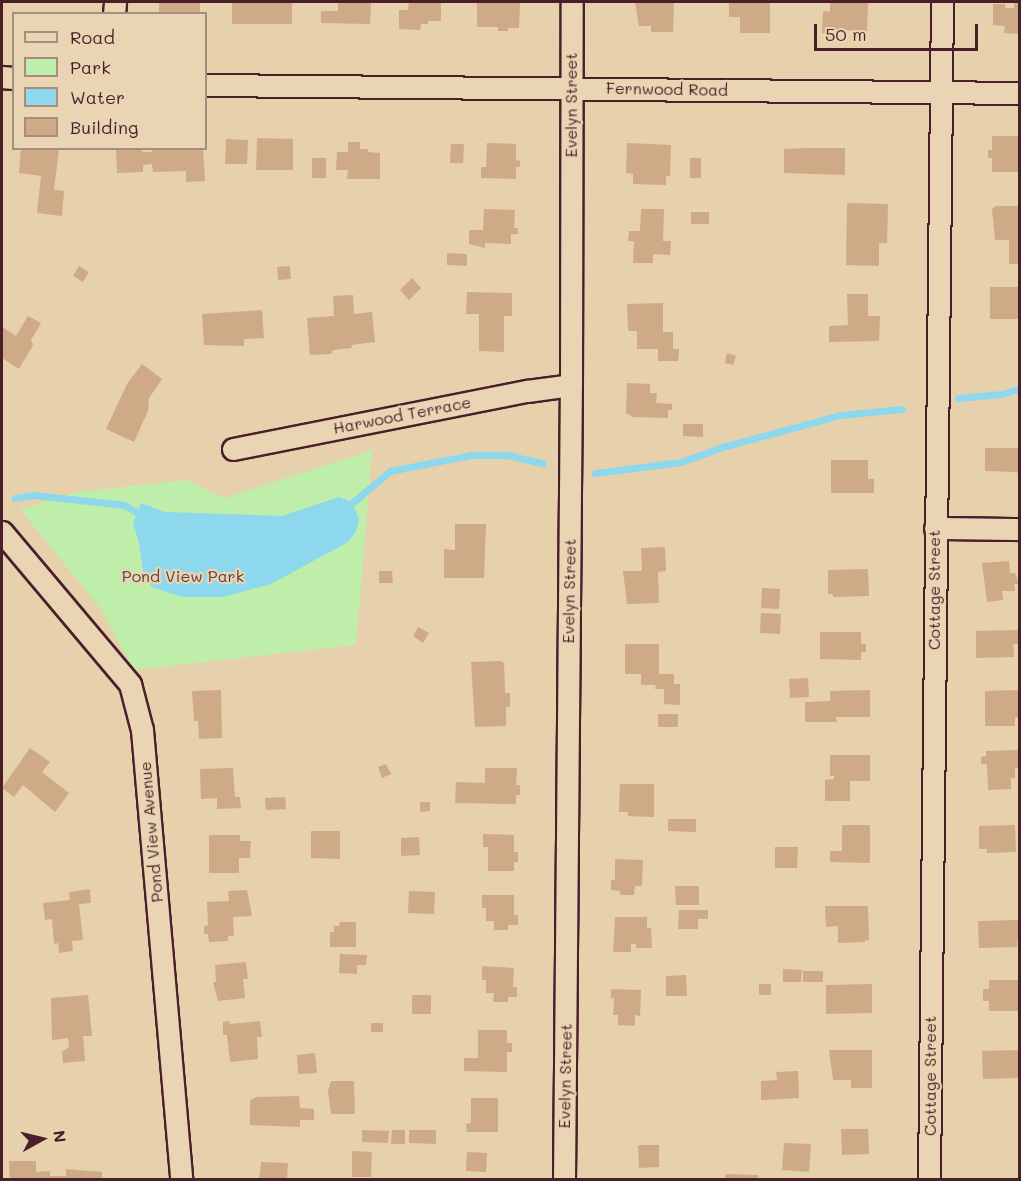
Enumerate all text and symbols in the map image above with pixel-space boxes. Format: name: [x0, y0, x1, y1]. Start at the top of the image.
legend: [12, 12, 207, 150]
scale bar: [817, 12, 980, 50]
text: 50 m: [825, 22, 867, 46]
text: Road: [70, 25, 115, 49]
street label: Evelyn Street: [561, 53, 581, 157]
text: Park: [70, 55, 111, 79]
street label: Fernwood Road: [606, 78, 728, 100]
text: Water: [70, 85, 125, 109]
text: Building: [70, 115, 138, 139]
street label: Harwood Terrace: [331, 392, 473, 438]
street label: Cottage Street: [924, 530, 944, 650]
street label: Evelyn Street: [558, 538, 580, 644]
park label: Pond View Park: [122, 566, 244, 586]
street label: Pond View Avenue: [135, 761, 167, 903]
street label: Cottage Street: [920, 1016, 940, 1136]
street label: Evelyn Street: [554, 1023, 576, 1129]
north arrow: [12, 1109, 72, 1169]
text: N: [49, 1129, 72, 1144]

